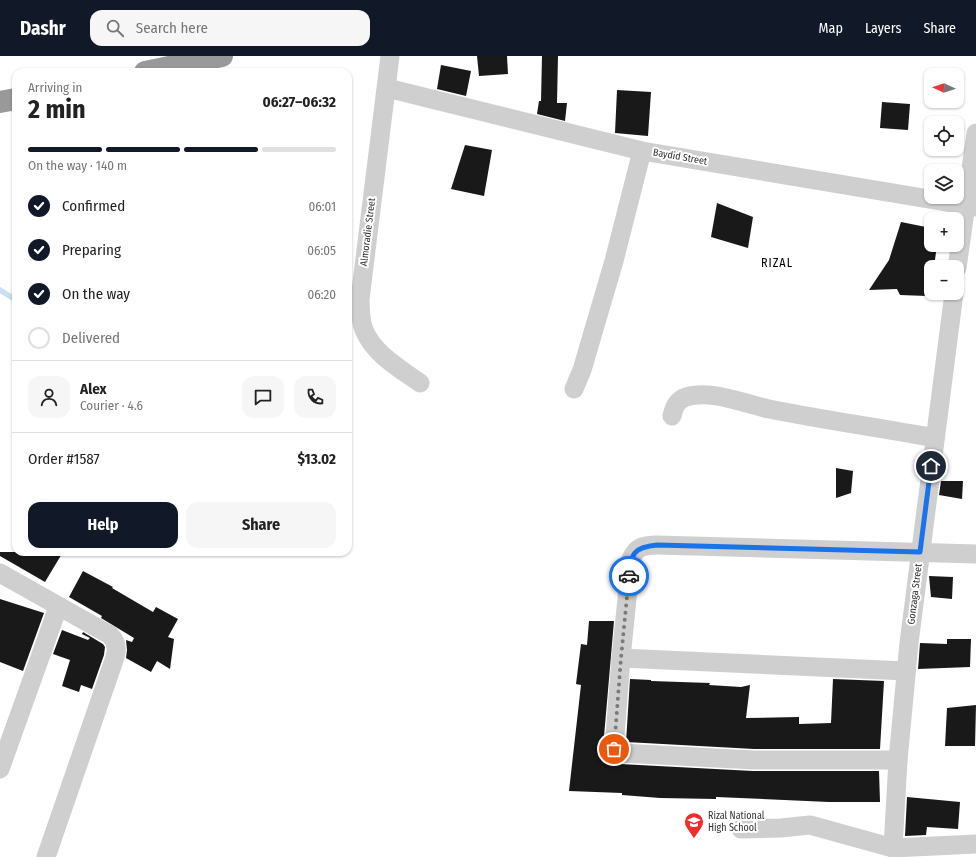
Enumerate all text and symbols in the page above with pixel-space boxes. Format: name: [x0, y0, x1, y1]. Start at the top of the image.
search box: [90, 10, 370, 46]
text: Dashr: [20, 17, 66, 40]
icon: search: [104, 17, 126, 39]
text: Search here: [136, 19, 208, 37]
text: Map: [819, 20, 843, 37]
text: Layers: [865, 20, 901, 37]
text: Share: [923, 20, 956, 37]
north arrow: [924, 68, 964, 108]
map controls: [924, 68, 964, 300]
text: Arriving in: [28, 80, 82, 95]
text: 06:27–06:32: [263, 93, 336, 111]
text: 2 min: [28, 94, 86, 125]
button: locate: [924, 116, 964, 156]
street label: Baydid Street: [652, 146, 709, 168]
text: On the way · 140 m: [28, 158, 127, 173]
button: layers: [924, 164, 964, 204]
icon: check: [28, 195, 50, 217]
street label: Almoradie Street: [358, 196, 378, 267]
text: Confirmed: [62, 197, 125, 215]
text: 06:01: [309, 199, 336, 214]
button: +: [924, 212, 964, 252]
icon: check: [28, 239, 50, 261]
text: Preparing: [62, 241, 121, 259]
text: 06:05: [307, 243, 336, 258]
district label: RIZAL: [761, 256, 793, 270]
button: −: [924, 260, 964, 300]
icon: check: [28, 283, 50, 305]
text: On the way: [62, 285, 130, 303]
text: 06:20: [308, 287, 336, 302]
text: Delivered: [62, 329, 120, 347]
button: person: [28, 376, 70, 418]
button: chat: [242, 376, 284, 418]
button: phone: [294, 376, 336, 418]
text: Alex: [80, 380, 107, 398]
text: Courier · 4.6: [80, 398, 143, 413]
pin: [914, 449, 948, 483]
text: Order #1587: [28, 450, 100, 468]
text: $13.02: [297, 450, 336, 468]
icon: home: [920, 455, 942, 477]
button: Help: [28, 502, 178, 548]
button: Share: [186, 502, 336, 548]
courier: [609, 556, 649, 596]
street label: Gonzaga Street: [905, 562, 925, 625]
icon: car: [618, 565, 640, 587]
pin: [597, 732, 631, 766]
icon: bag: [603, 738, 625, 760]
place label: Rizal National High School: [708, 810, 765, 834]
school or university icon: Rizal National High School: [683, 811, 705, 839]

